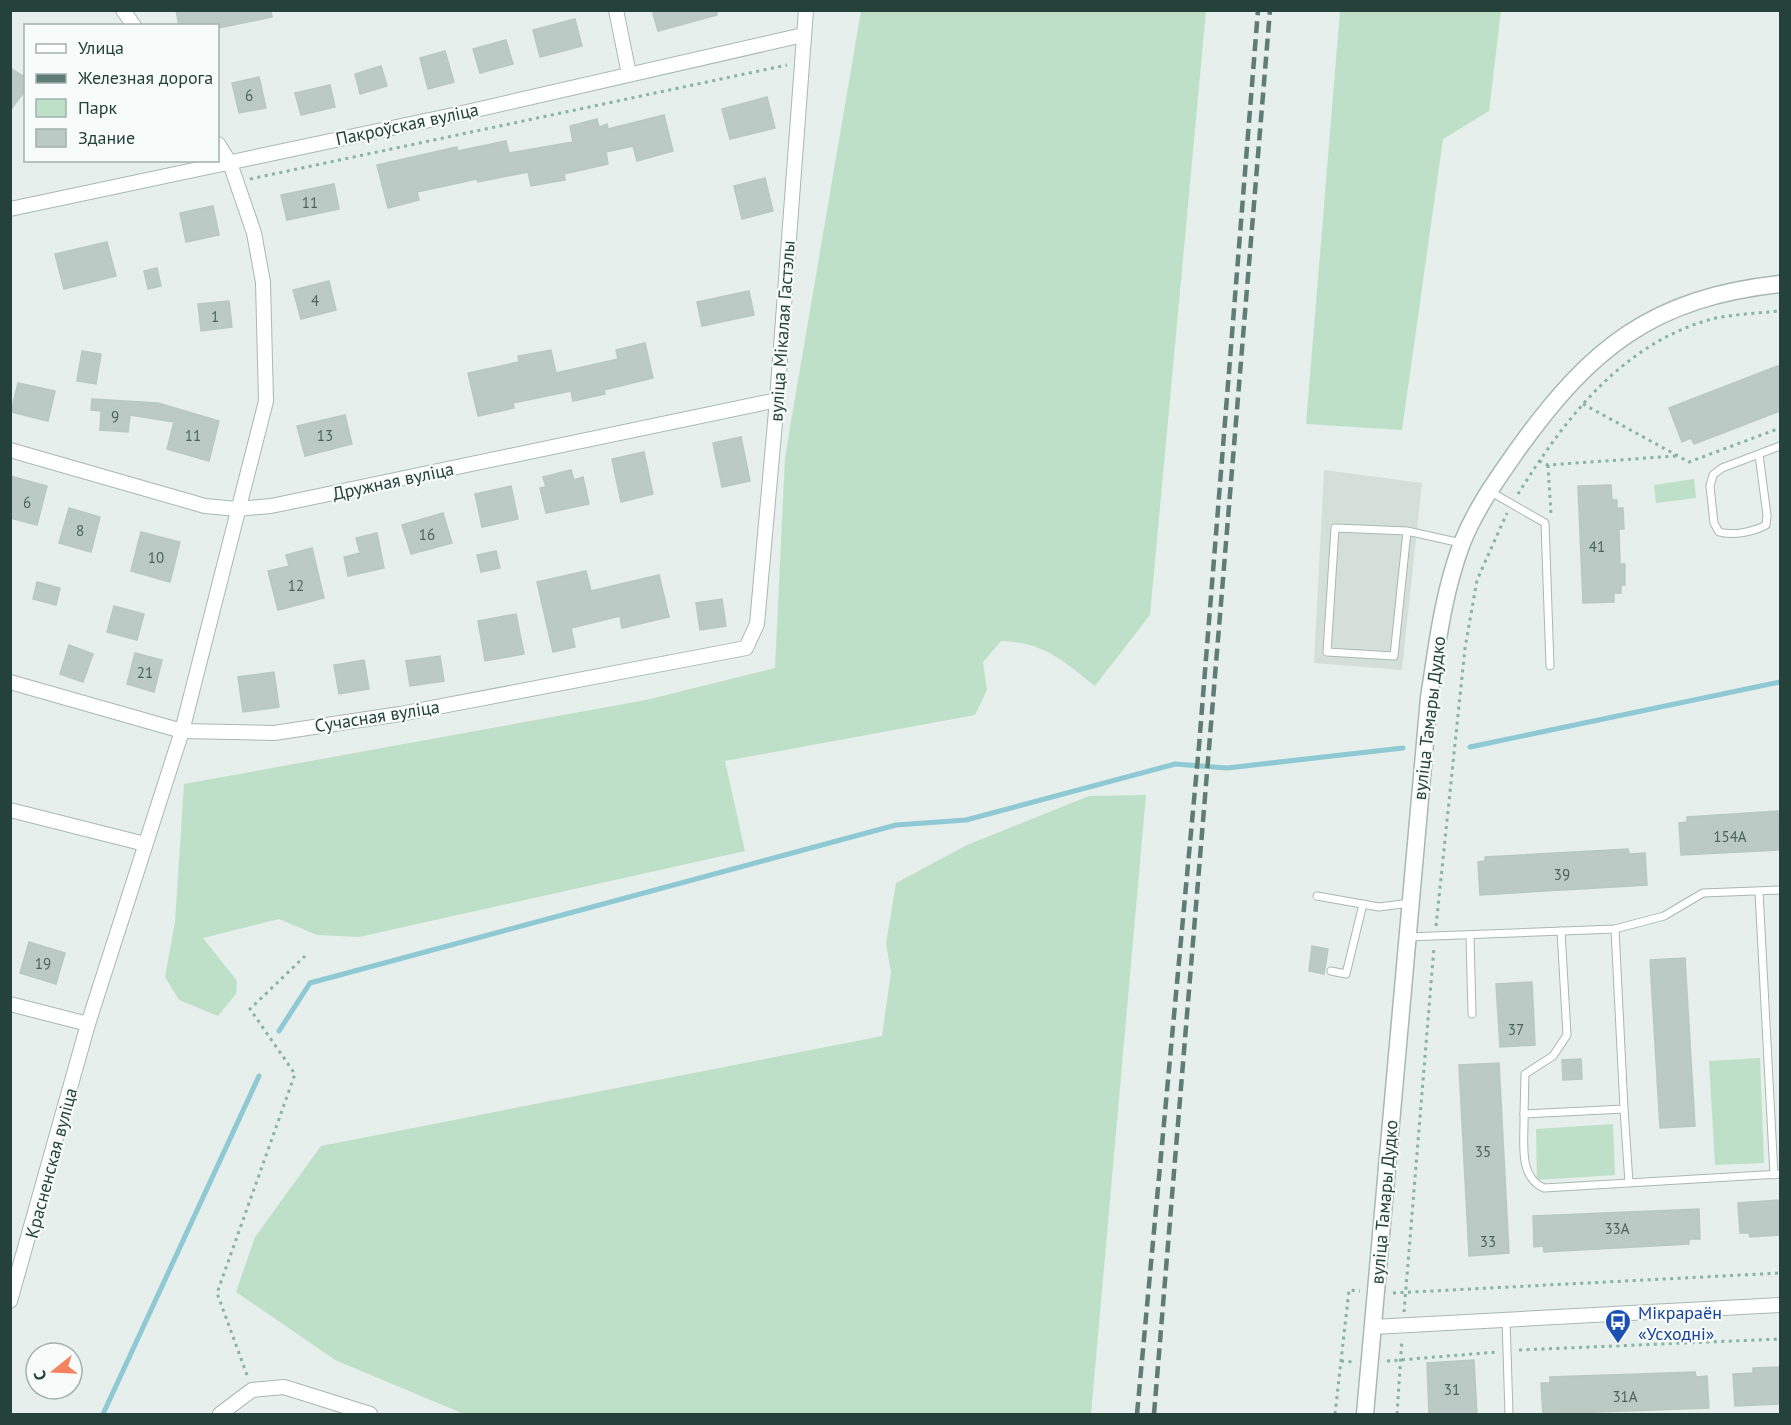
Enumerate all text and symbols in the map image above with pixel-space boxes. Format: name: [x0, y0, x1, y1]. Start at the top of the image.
legend: [24, 24, 219, 162]
text: Улица: [78, 36, 124, 59]
text: Железная дорога: [77, 66, 213, 89]
house number: 6: [245, 86, 253, 105]
text: Парк: [78, 96, 118, 119]
street label: Пакроўская вуліца: [333, 98, 481, 150]
text: Здание: [78, 126, 135, 149]
house number: 11: [302, 193, 318, 212]
street label: вуліца Мікалая Гастэлы: [764, 240, 800, 422]
house number: 4: [311, 291, 319, 310]
house number: 1: [211, 307, 219, 326]
house number: 9: [111, 407, 119, 426]
house number: 11: [185, 426, 201, 445]
house number: 13: [317, 426, 333, 445]
street label: Дружная вуліца: [330, 457, 456, 505]
house number: 6: [23, 493, 31, 512]
house number: 8: [76, 521, 84, 540]
house number: 16: [419, 525, 435, 544]
house number: 41: [1589, 537, 1605, 556]
house number: 10: [148, 548, 164, 567]
house number: 12: [288, 576, 304, 595]
street label: вуліца Тамары Дудко: [1408, 635, 1450, 801]
house number: 21: [137, 663, 153, 682]
street label: Сучасная вуліца: [313, 695, 441, 737]
house number: 154А: [1713, 827, 1747, 846]
house number: 39: [1554, 865, 1570, 884]
house number: 19: [35, 954, 51, 973]
house number: 37: [1508, 1020, 1524, 1039]
street label: Красненская вуліца: [20, 1085, 82, 1241]
street label: вуліца Тамары Дудко: [1365, 1119, 1403, 1285]
house number: 35: [1475, 1142, 1491, 1161]
house number: 33А: [1604, 1219, 1630, 1238]
house number: 33: [1480, 1232, 1496, 1251]
place label: Мікрараён «Усходні»: [1638, 1301, 1722, 1345]
bus stop icon: Мікрараён «Усходні»: [1603, 1307, 1633, 1345]
north arrow: [24, 1341, 84, 1401]
text: С: [29, 1368, 51, 1383]
house number: 31: [1444, 1380, 1460, 1399]
house number: 31А: [1612, 1387, 1638, 1406]

